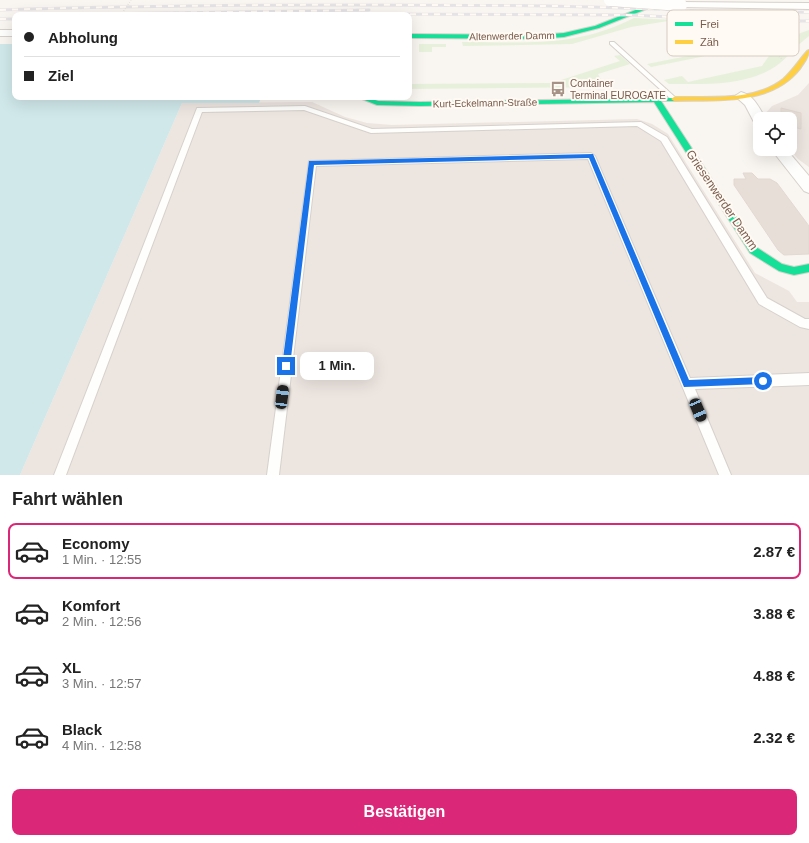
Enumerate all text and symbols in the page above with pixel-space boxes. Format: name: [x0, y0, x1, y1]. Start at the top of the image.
legend: [667, 10, 799, 56]
text: Frei: [700, 18, 719, 30]
text: Abholung: [48, 29, 118, 46]
street label: Altenwerder Damm: [469, 30, 555, 42]
text: Zäh: [700, 36, 719, 48]
text: Ziel: [48, 67, 74, 84]
place label: Container Terminal EUROGATE: [570, 78, 666, 101]
bus stop icon: Container Terminal EUROGATE: [549, 80, 567, 98]
street label: Kurt-Eckelmann-Straße: [433, 97, 538, 109]
map controls: [753, 112, 797, 156]
button: locate: [753, 112, 797, 156]
street label: Griesenwerder Damm: [683, 147, 761, 253]
callout: 1 Min.: [300, 352, 374, 380]
route end: [277, 357, 295, 375]
text: 1 Min.: [319, 358, 355, 373]
route start: [754, 372, 772, 390]
car: [275, 384, 289, 410]
car: [688, 397, 708, 423]
text: Fahrt wählen: [12, 489, 123, 509]
icon: car: [14, 533, 50, 569]
text: Economy: [62, 535, 130, 552]
text: 2.87 €: [753, 543, 795, 560]
text: 1 Min. · 12:55: [62, 552, 142, 567]
icon: car: [14, 595, 50, 631]
text: Komfort: [62, 597, 120, 614]
text: 3.88 €: [753, 605, 795, 622]
text: 2 Min. · 12:56: [62, 614, 142, 629]
icon: car: [14, 657, 50, 693]
text: XL: [62, 659, 81, 676]
text: 4.88 €: [753, 667, 795, 684]
text: 3 Min. · 12:57: [62, 676, 142, 691]
icon: car: [14, 719, 50, 755]
text: Black: [62, 721, 102, 738]
text: 2.32 €: [753, 729, 795, 746]
text: 4 Min. · 12:58: [62, 738, 142, 753]
button: Bestätigen: [12, 789, 797, 835]

